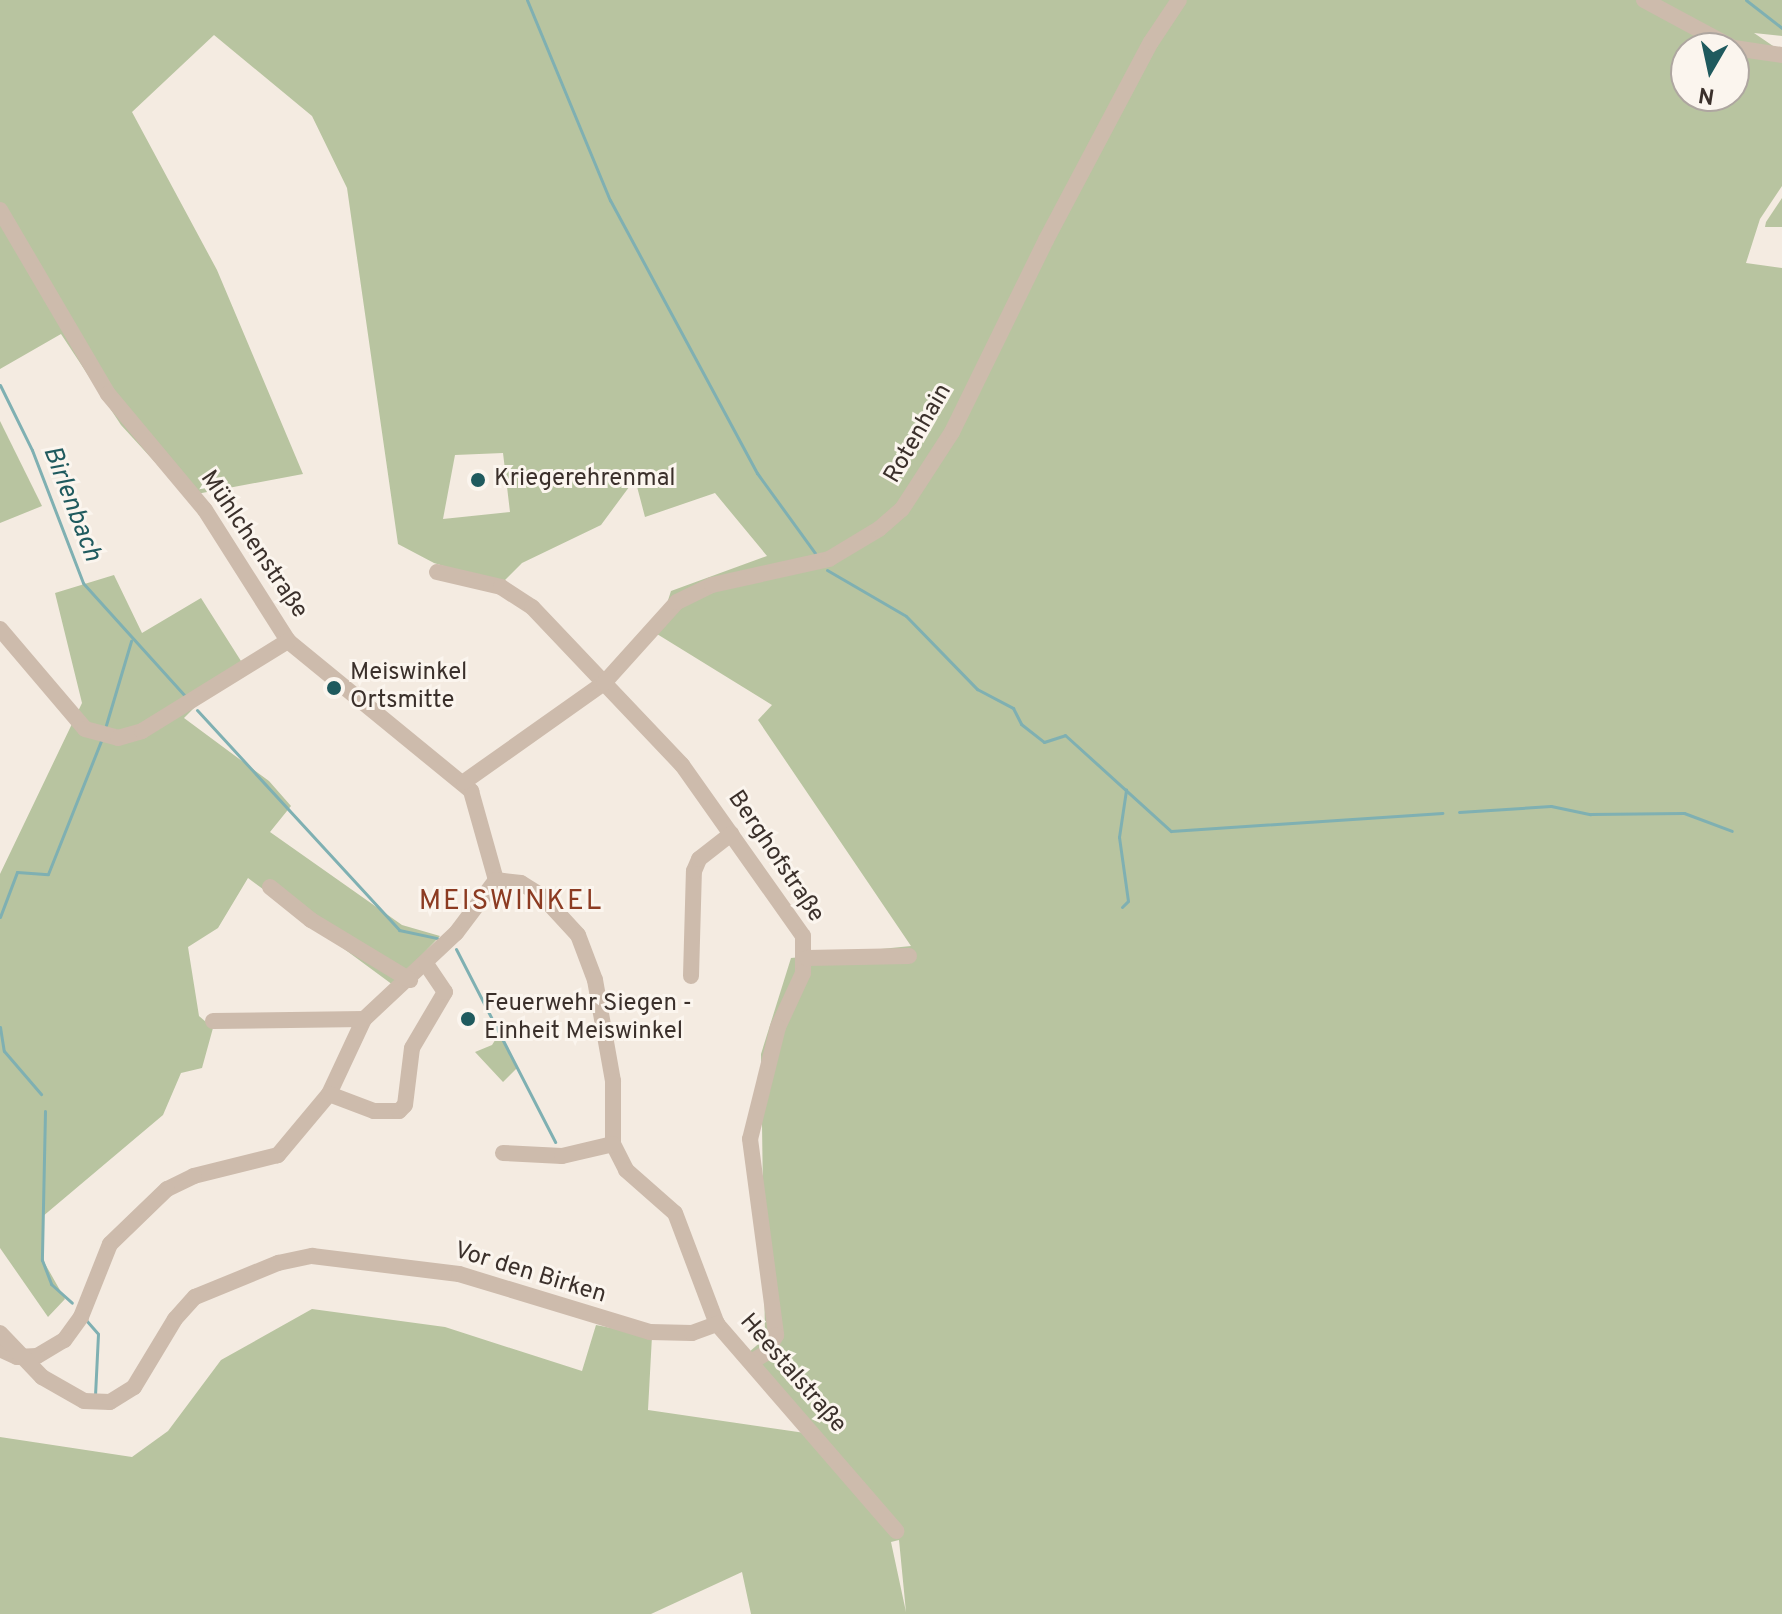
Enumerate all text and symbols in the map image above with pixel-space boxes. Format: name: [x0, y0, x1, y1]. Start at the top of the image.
north arrow: [1670, 32, 1750, 112]
text: N: [1697, 80, 1716, 109]
street label: Rotenhain: [879, 379, 959, 489]
water label: Birlenbach: [35, 442, 107, 566]
street label: Mühlchenstraße: [193, 466, 313, 624]
place label: Kriegerehrenmal: [494, 466, 676, 494]
marker: Kriegerehrenmal: [469, 471, 487, 489]
place label: Meiswinkel Ortsmitte: [350, 660, 467, 716]
marker: Meiswinkel Ortsmitte: [325, 679, 343, 697]
street label: Berghofstraße: [720, 786, 830, 928]
district label: MEISWINKEL: [419, 885, 603, 919]
place label: Feuerwehr Siegen - Einheit Meiswinkel: [484, 991, 692, 1047]
marker: Feuerwehr Siegen - Einheit Meiswinkel: [459, 1010, 477, 1028]
street label: Vor den Birken: [451, 1237, 609, 1311]
street label: Heestalstraße: [732, 1309, 852, 1439]

